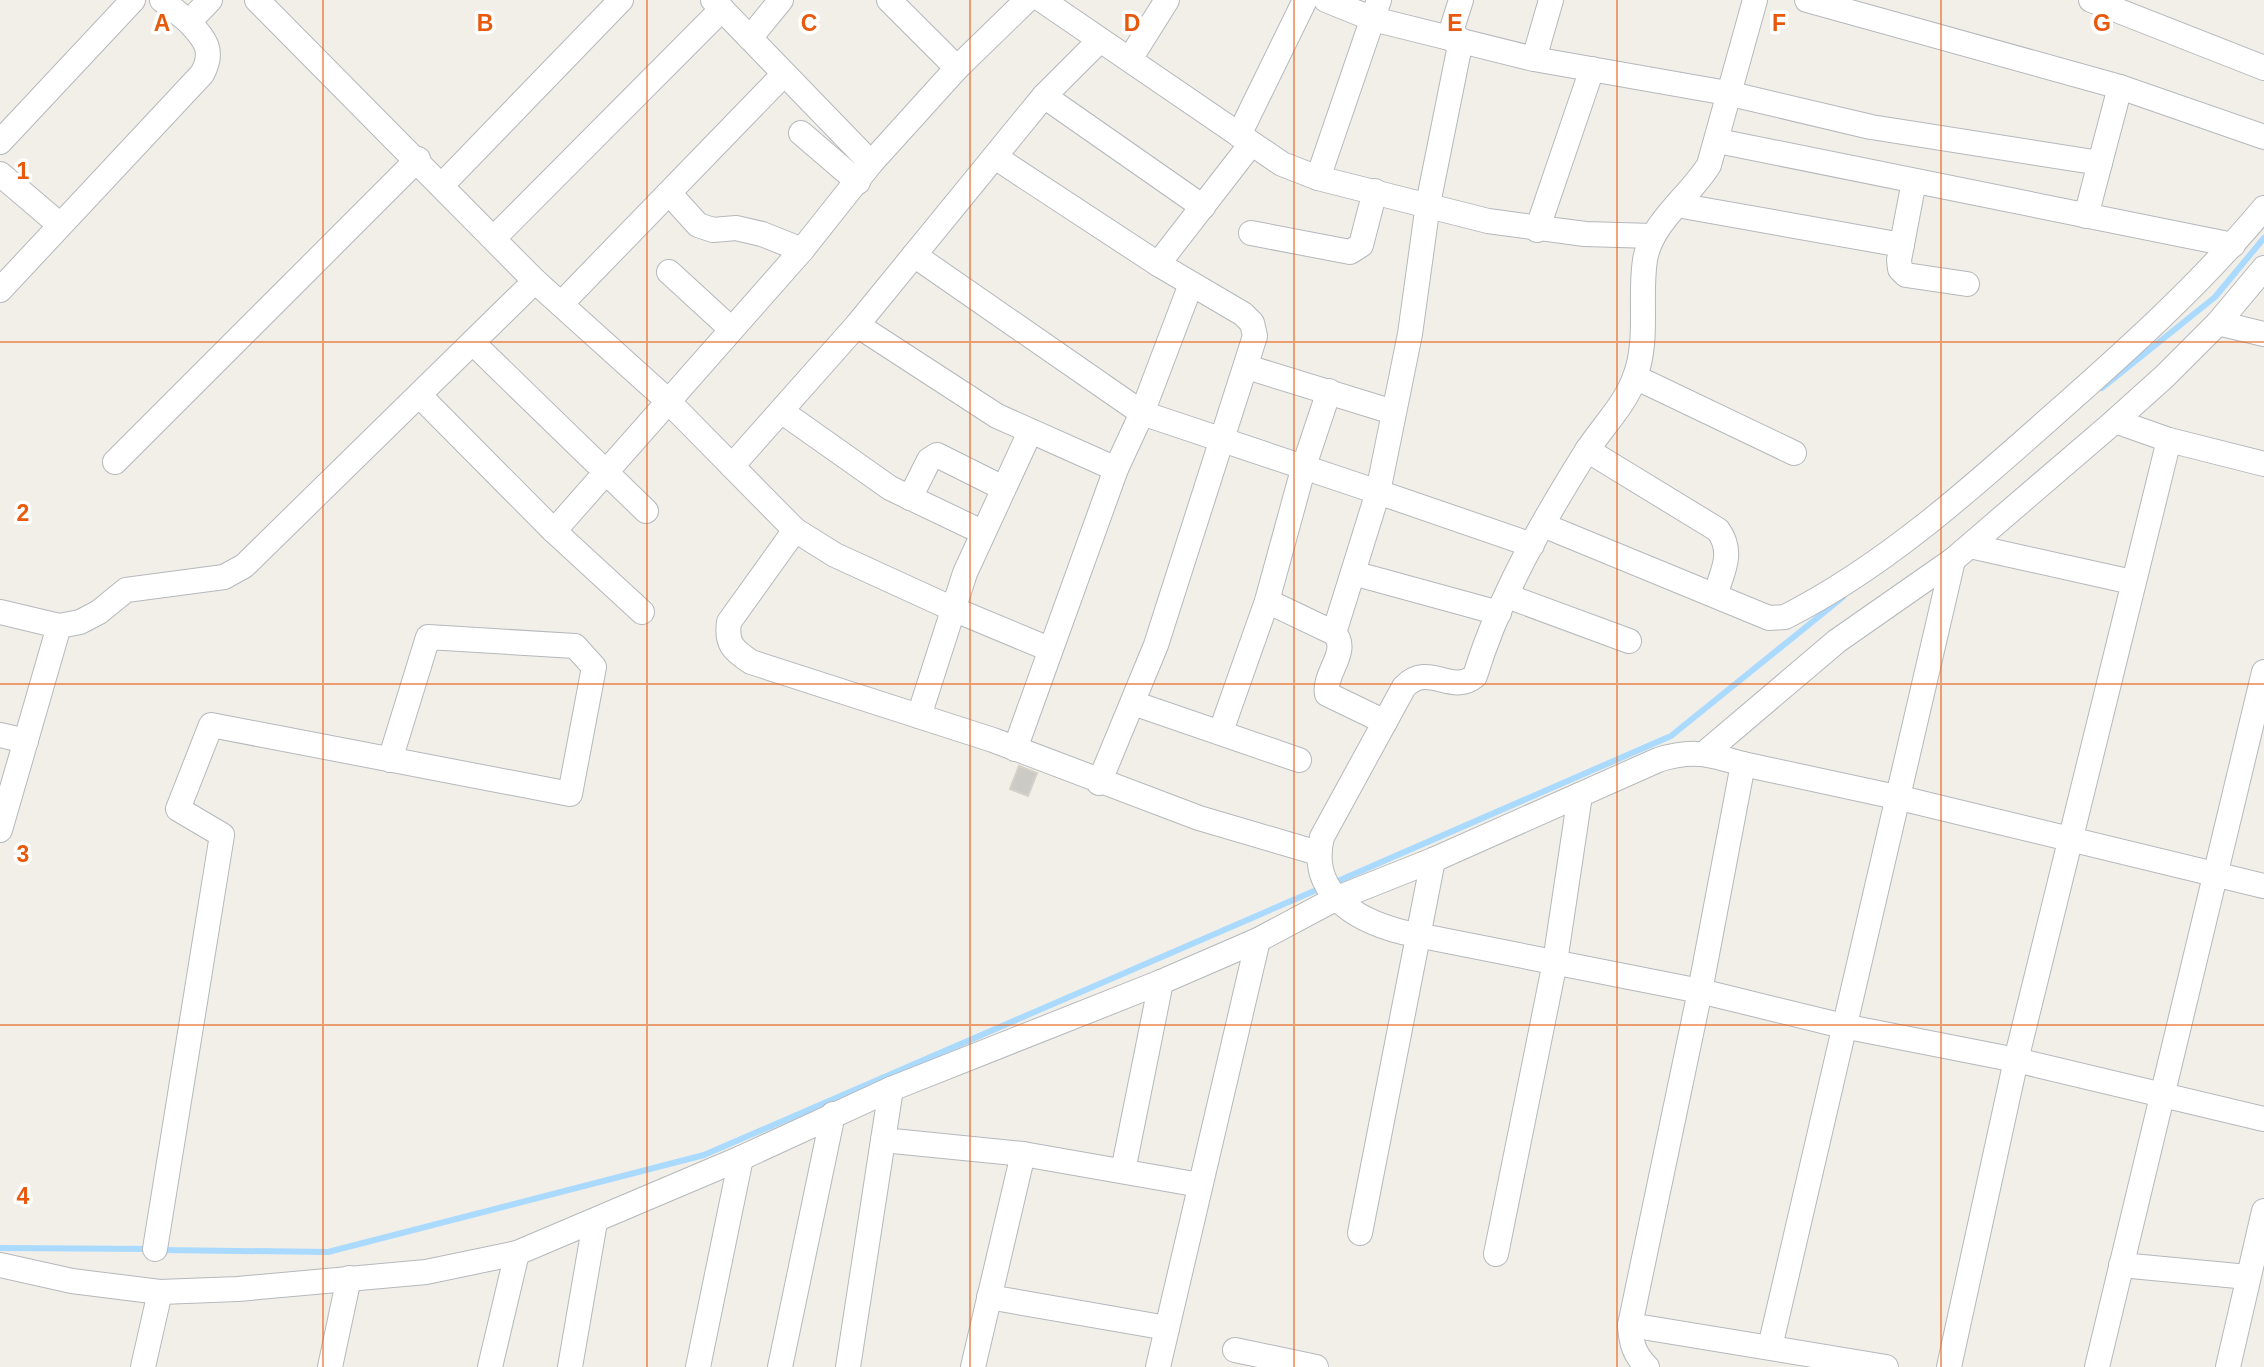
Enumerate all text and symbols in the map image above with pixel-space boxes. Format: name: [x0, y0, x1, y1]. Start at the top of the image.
text: A: [154, 10, 170, 36]
text: B: [477, 10, 493, 36]
text: C: [801, 10, 817, 36]
text: D: [1124, 10, 1140, 36]
text: E: [1447, 10, 1463, 36]
text: F: [1772, 10, 1786, 36]
text: G: [2093, 10, 2111, 36]
text: 1: [17, 158, 30, 184]
text: 2: [17, 500, 29, 526]
text: 3: [17, 841, 29, 867]
text: 4: [17, 1183, 30, 1209]

